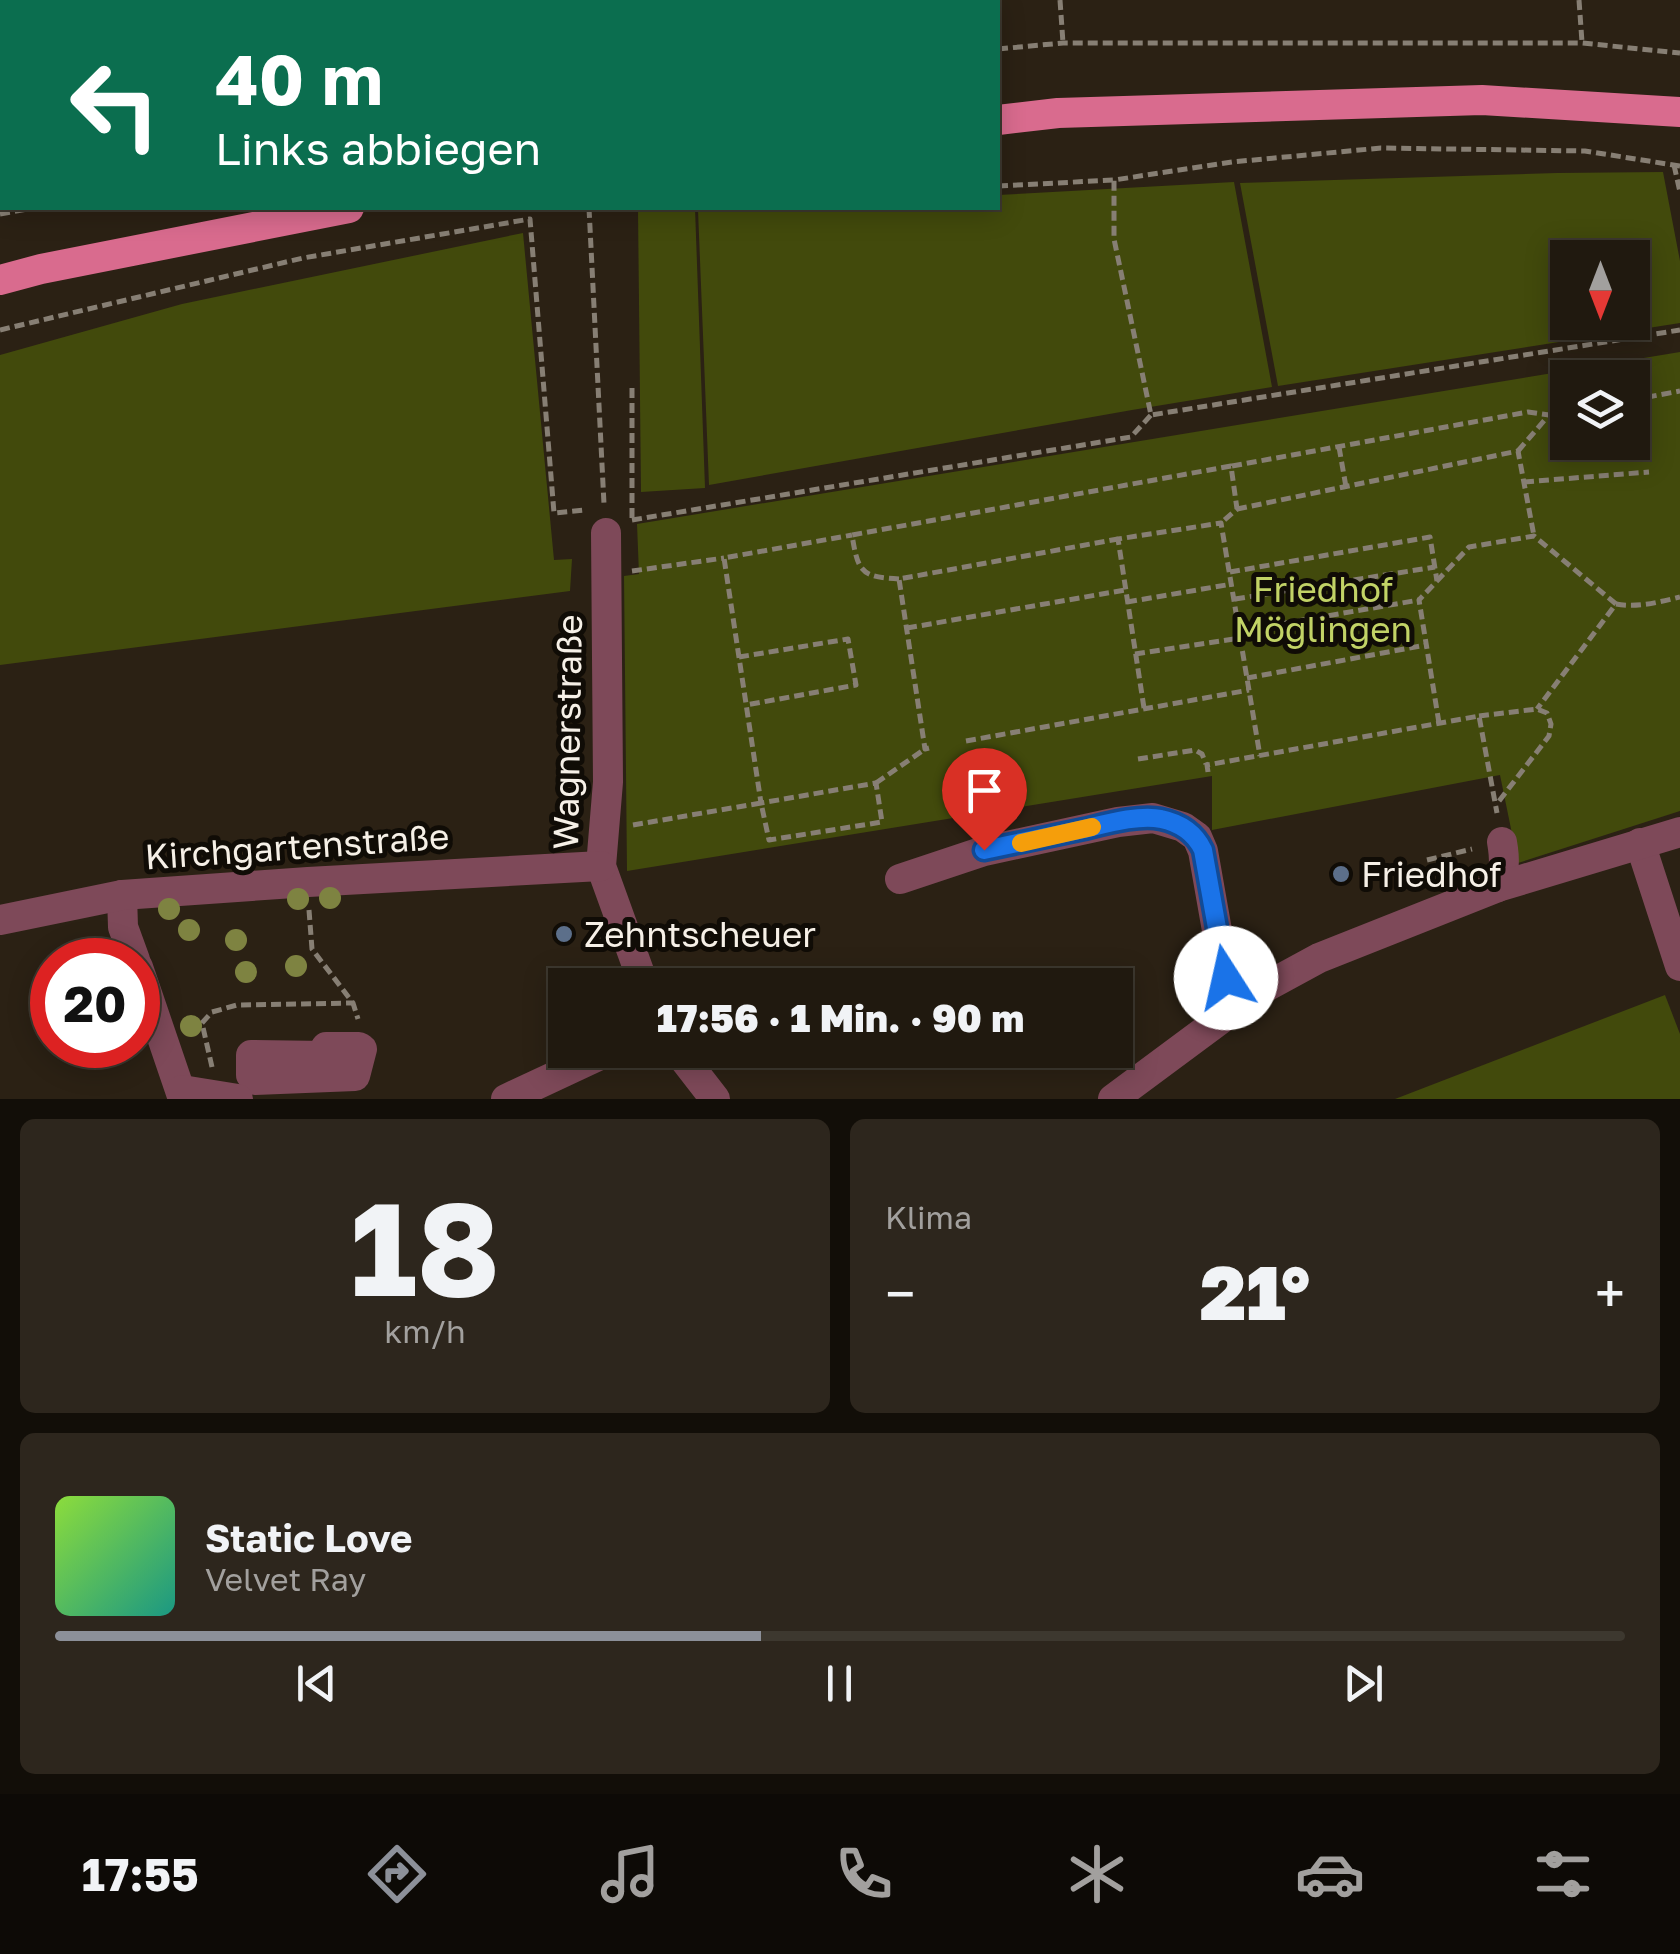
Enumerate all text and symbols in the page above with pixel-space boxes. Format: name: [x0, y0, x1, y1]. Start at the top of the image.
text: 40 m: [215, 36, 383, 120]
icon: left: [50, 40, 180, 170]
text: Links abbiegen: [215, 121, 541, 175]
north arrow: [1550, 240, 1650, 340]
map controls: [1550, 240, 1650, 460]
button: layers: [1550, 360, 1650, 460]
park label: Friedhof Möglingen: [1234, 568, 1412, 650]
street label: Wagnerstraße: [544, 614, 590, 850]
pin: [942, 748, 1027, 851]
icon: arrive: [957, 763, 1012, 818]
street label: Kirchgartenstraße: [143, 814, 451, 878]
place label: Friedhof: [1361, 853, 1502, 895]
marker: Friedhof: [1330, 863, 1352, 885]
place label: Zehntscheuer: [584, 913, 816, 955]
marker: Zehntscheuer: [553, 923, 575, 945]
position arrow: [1174, 926, 1278, 1030]
speed limit sign: 20: [30, 938, 160, 1068]
text: 17:56 · 1 Min. · 90 m: [657, 995, 1024, 1040]
text: 18: [350, 1169, 500, 1325]
text: Klima: [885, 1198, 972, 1236]
text: 21°: [1200, 1246, 1310, 1337]
text: −: [885, 1260, 915, 1326]
text: +: [1595, 1260, 1625, 1326]
text: km/h: [384, 1312, 466, 1350]
text: Static Love: [205, 1515, 412, 1560]
text: Velvet Ray: [205, 1560, 366, 1598]
icon: previous: [289, 1656, 344, 1711]
icon: pause: [812, 1656, 867, 1711]
icon: next: [1336, 1656, 1391, 1711]
icon: directions: [362, 1839, 432, 1909]
icon: music: [595, 1839, 665, 1909]
icon: phone: [829, 1839, 899, 1909]
icon: climate: [1062, 1839, 1132, 1909]
icon: car: [1295, 1839, 1365, 1909]
icon: filters: [1528, 1839, 1598, 1909]
text: 17:55: [82, 1847, 199, 1901]

